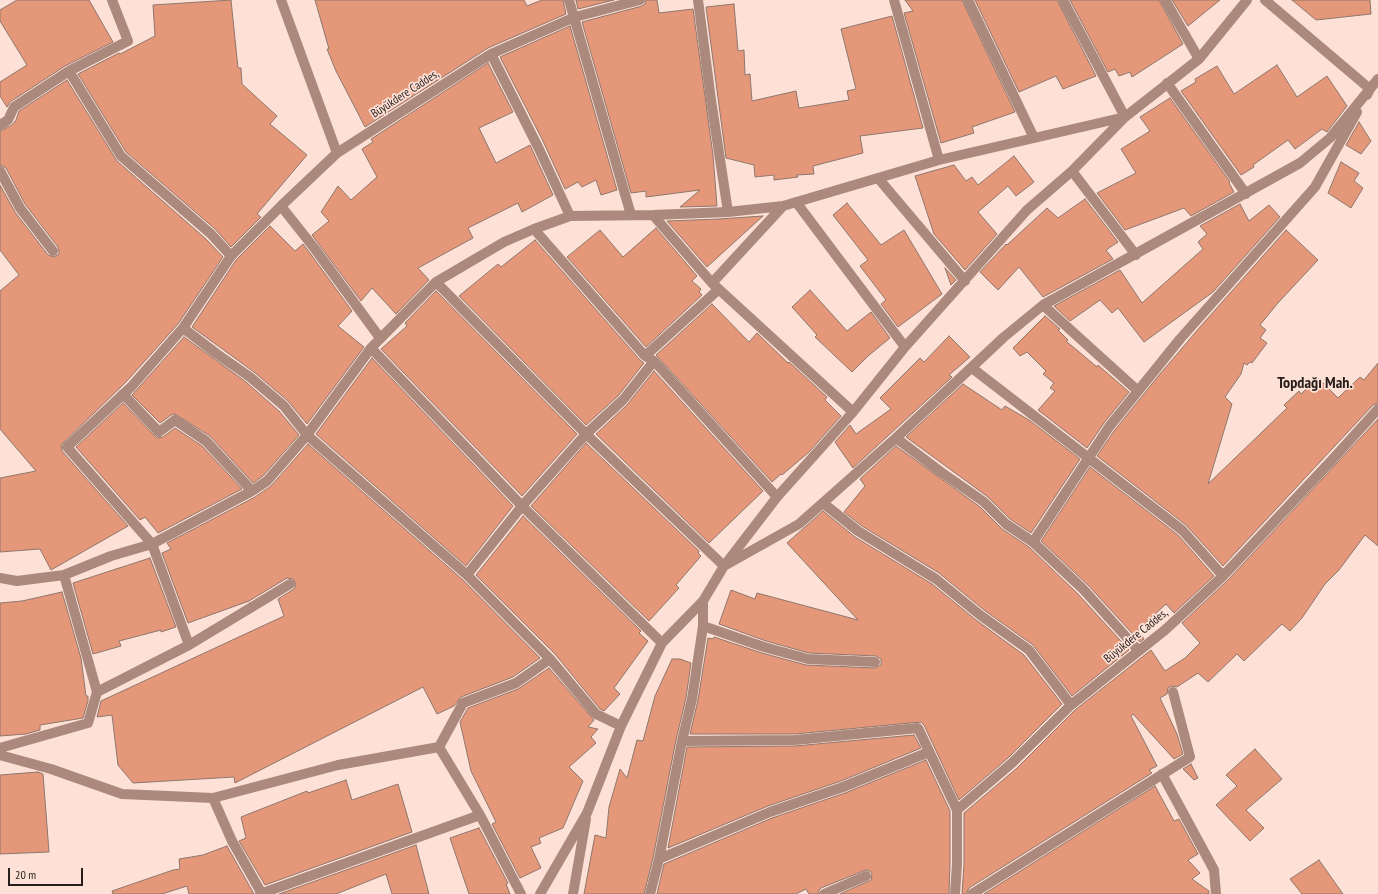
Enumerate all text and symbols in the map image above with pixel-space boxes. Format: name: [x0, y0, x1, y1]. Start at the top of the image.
street label: Büyükdere Caddes,: [368, 67, 442, 121]
district label: Topdağı Mah.: [1277, 373, 1353, 393]
street label: Büyükdere Caddes,: [1101, 606, 1171, 666]
scale bar: [10, 860, 85, 886]
text: 20 m: [15, 867, 36, 882]

